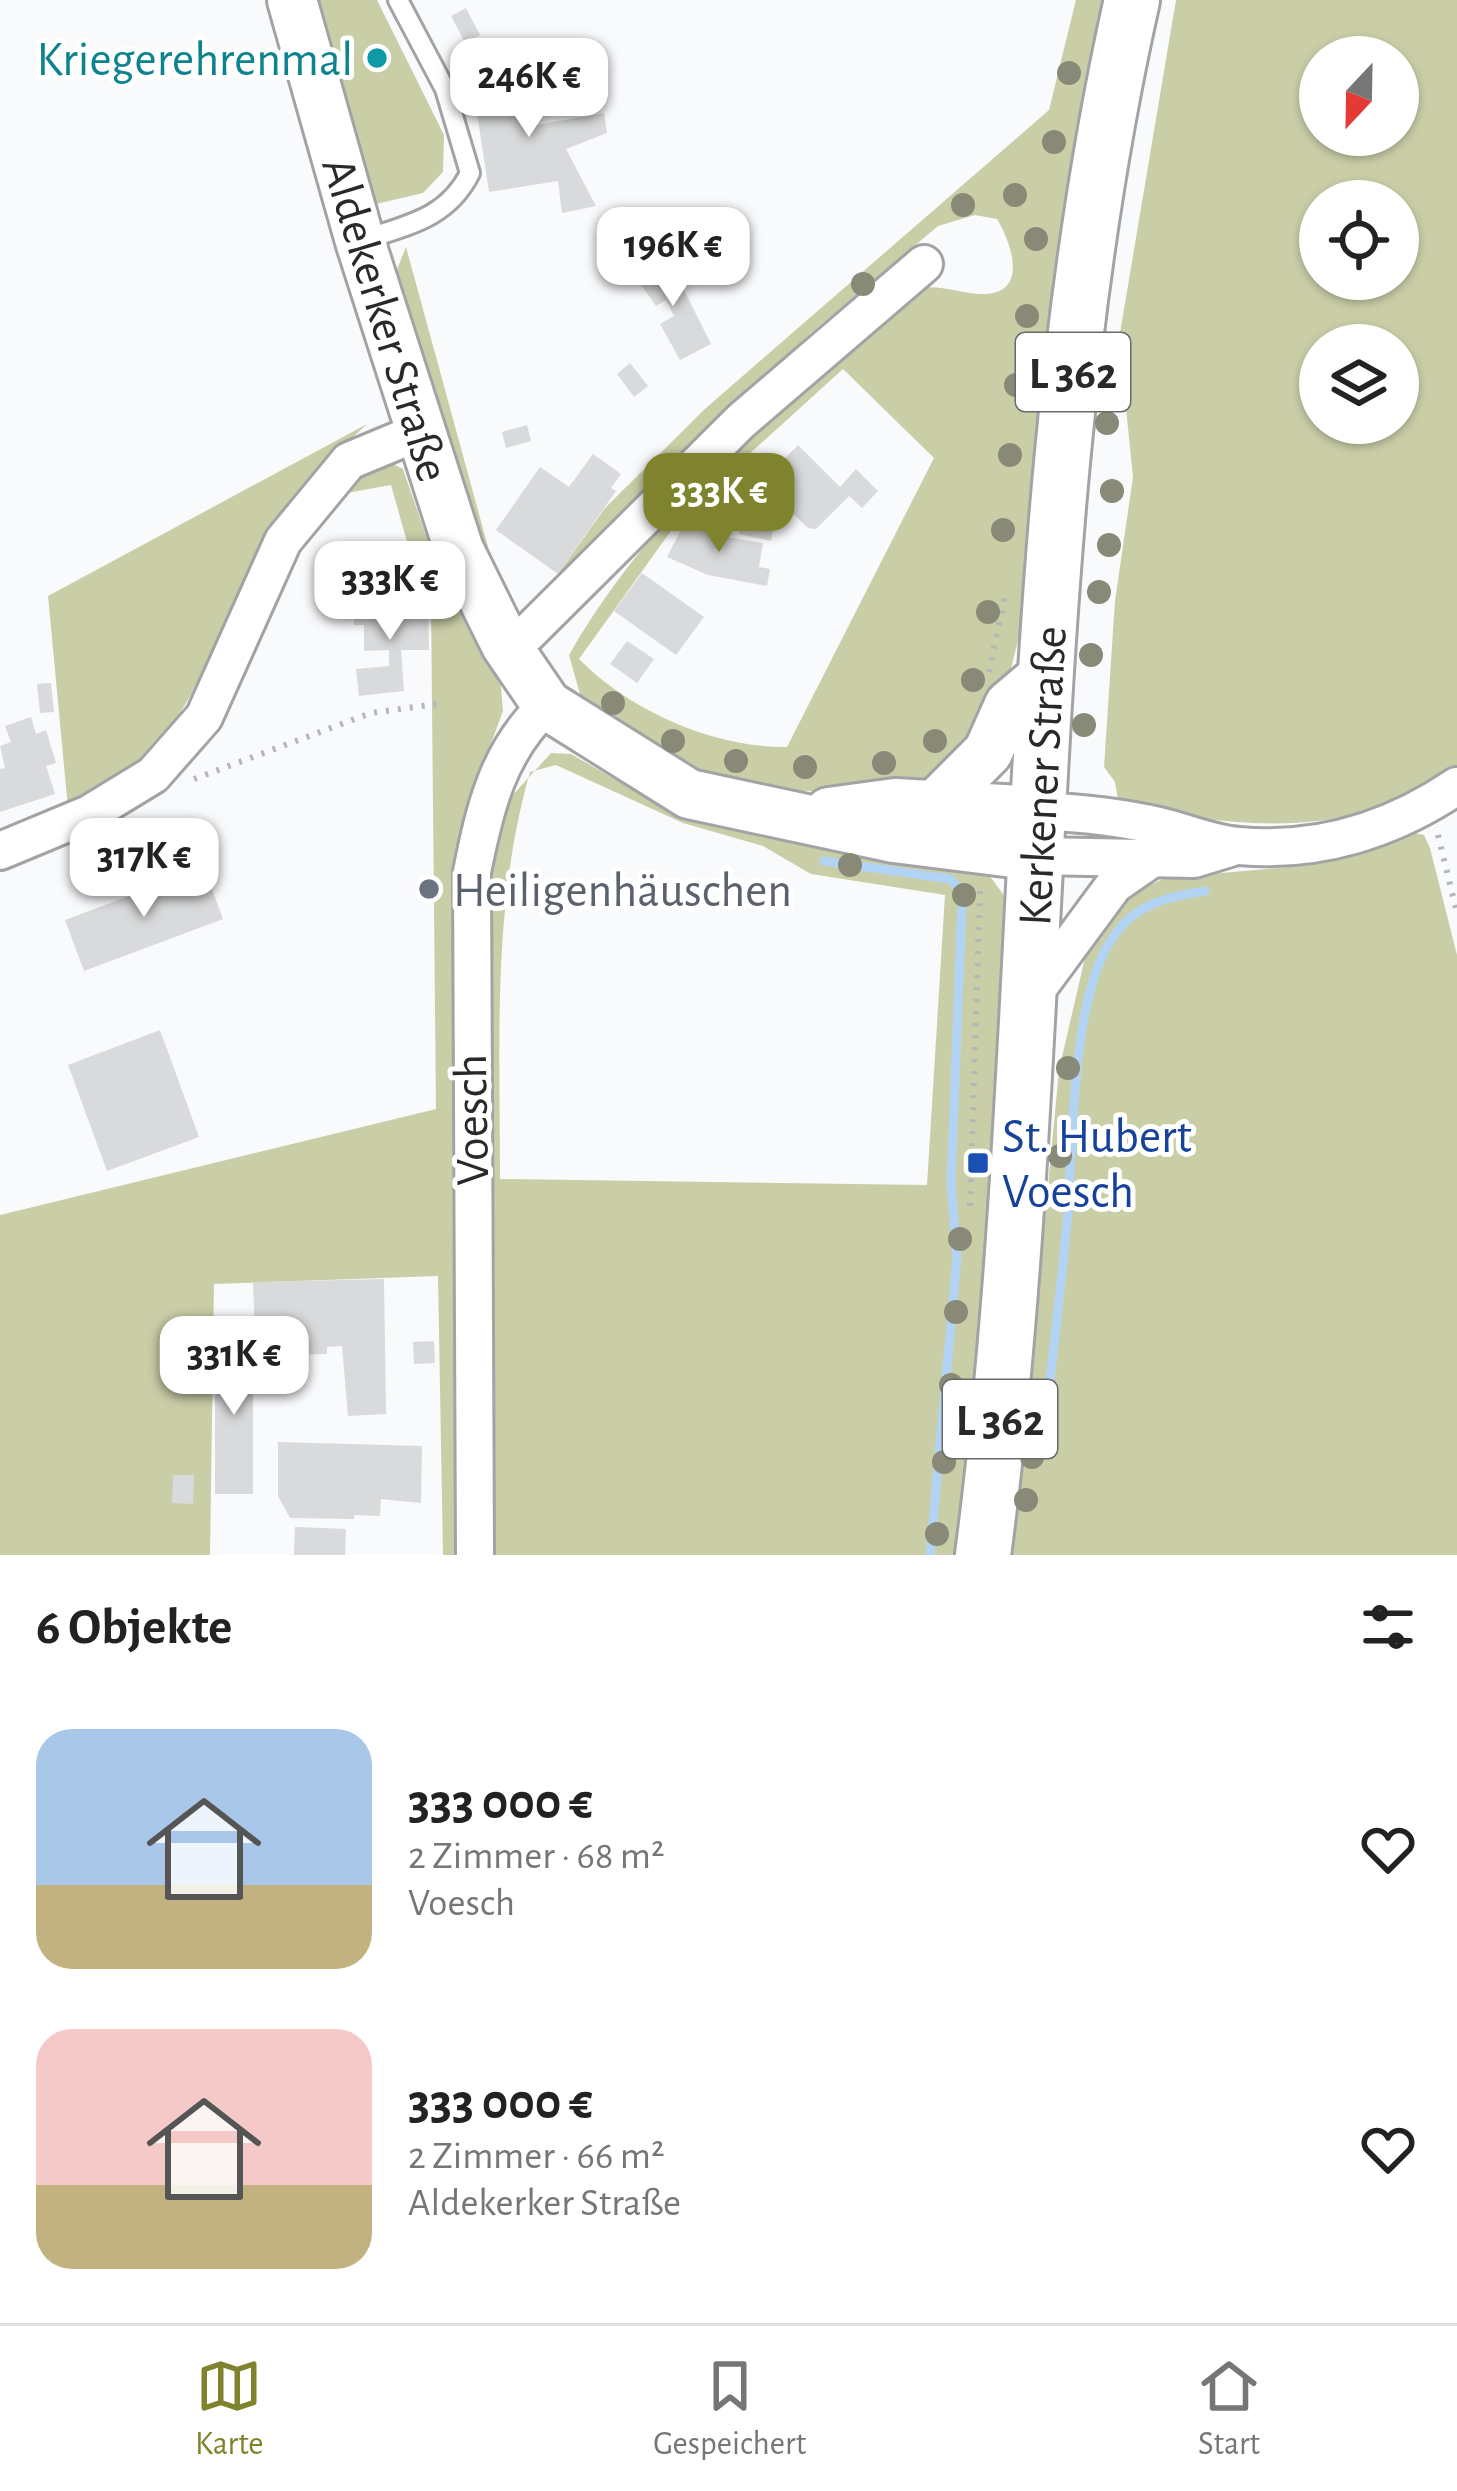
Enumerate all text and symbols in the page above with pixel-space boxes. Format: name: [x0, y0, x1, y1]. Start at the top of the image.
north arrow: [1299, 36, 1419, 156]
map controls: [1299, 36, 1419, 444]
place label: Kriegerehrenmal: [37, 37, 353, 85]
pin: 246K €: [431, 38, 627, 140]
marker: Kriegerehrenmal: [364, 45, 390, 71]
text: 246K €: [477, 57, 581, 96]
street label: Aldekerker Straße: [312, 152, 456, 488]
button: locate: [1299, 180, 1419, 300]
pin: 196K €: [575, 207, 771, 309]
text: 196K €: [624, 226, 722, 265]
button: layers: [1299, 324, 1419, 444]
road number: L 362: [1016, 333, 1130, 411]
pin: 333K €: [621, 453, 817, 555]
text: 333K €: [670, 472, 768, 511]
pin: 333K €: [292, 541, 488, 643]
text: 333K €: [341, 560, 439, 599]
street label: Kerkener Straße: [1012, 625, 1076, 927]
pin: 317K €: [46, 818, 242, 920]
text: 317K €: [97, 837, 191, 876]
place label: Heiligenhäuschen: [453, 868, 792, 916]
marker: Heiligenhäuschen: [416, 876, 442, 902]
street label: Voesch: [448, 1054, 498, 1186]
place label: St. Hubert Voesch: [1002, 1114, 1192, 1217]
marker: St. Hubert Voesch: [965, 1150, 991, 1176]
pin: 331K €: [136, 1316, 332, 1418]
text: 331K €: [187, 1335, 281, 1374]
road number: L 362: [943, 1380, 1057, 1458]
icon: filters: [1355, 1594, 1421, 1660]
text: 6 Objekte: [36, 1602, 232, 1653]
icon: home: [132, 1777, 276, 1921]
text: 333 000 €: [408, 1777, 593, 1828]
icon: heart: [1355, 1816, 1421, 1882]
text: 2 Zimmer · 68 m²: [408, 1837, 665, 1876]
text: Voesch: [408, 1884, 515, 1923]
icon: home: [132, 2077, 276, 2221]
text: 333 000 €: [408, 2077, 593, 2128]
icon: heart: [1355, 2116, 1421, 2182]
text: 2 Zimmer · 66 m²: [408, 2137, 665, 2176]
text: Aldekerker Straße: [408, 2184, 681, 2223]
tab: Karte: [195, 2353, 264, 2465]
tab: Gespeichert: [653, 2353, 806, 2465]
tab: Start: [1196, 2353, 1262, 2465]

